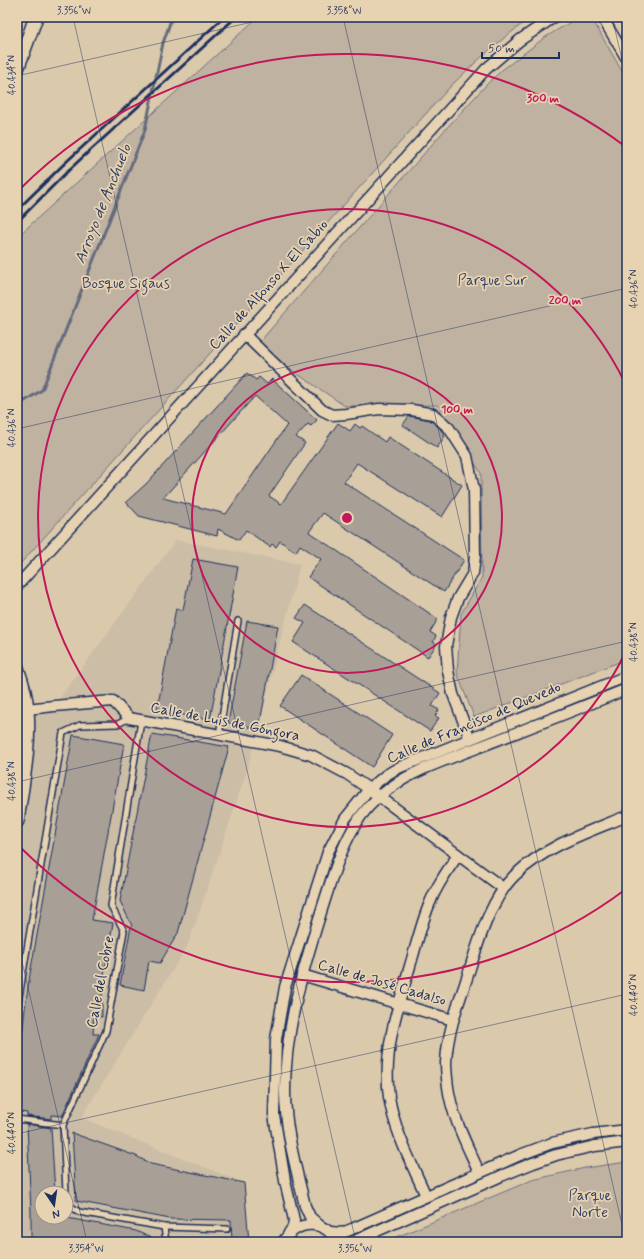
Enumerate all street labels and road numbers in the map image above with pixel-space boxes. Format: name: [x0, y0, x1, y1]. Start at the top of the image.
street label: Calle de Alfonso X El Sabio: [205, 215, 335, 356]
street label: Calle de Francisco de Quevedo: [384, 677, 564, 769]
street label: Calle de Luis de Góngora: [148, 698, 301, 747]
street label: Calle del Cobre: [82, 934, 120, 1030]
street label: Calle de José Cadalso: [315, 955, 449, 1011]

